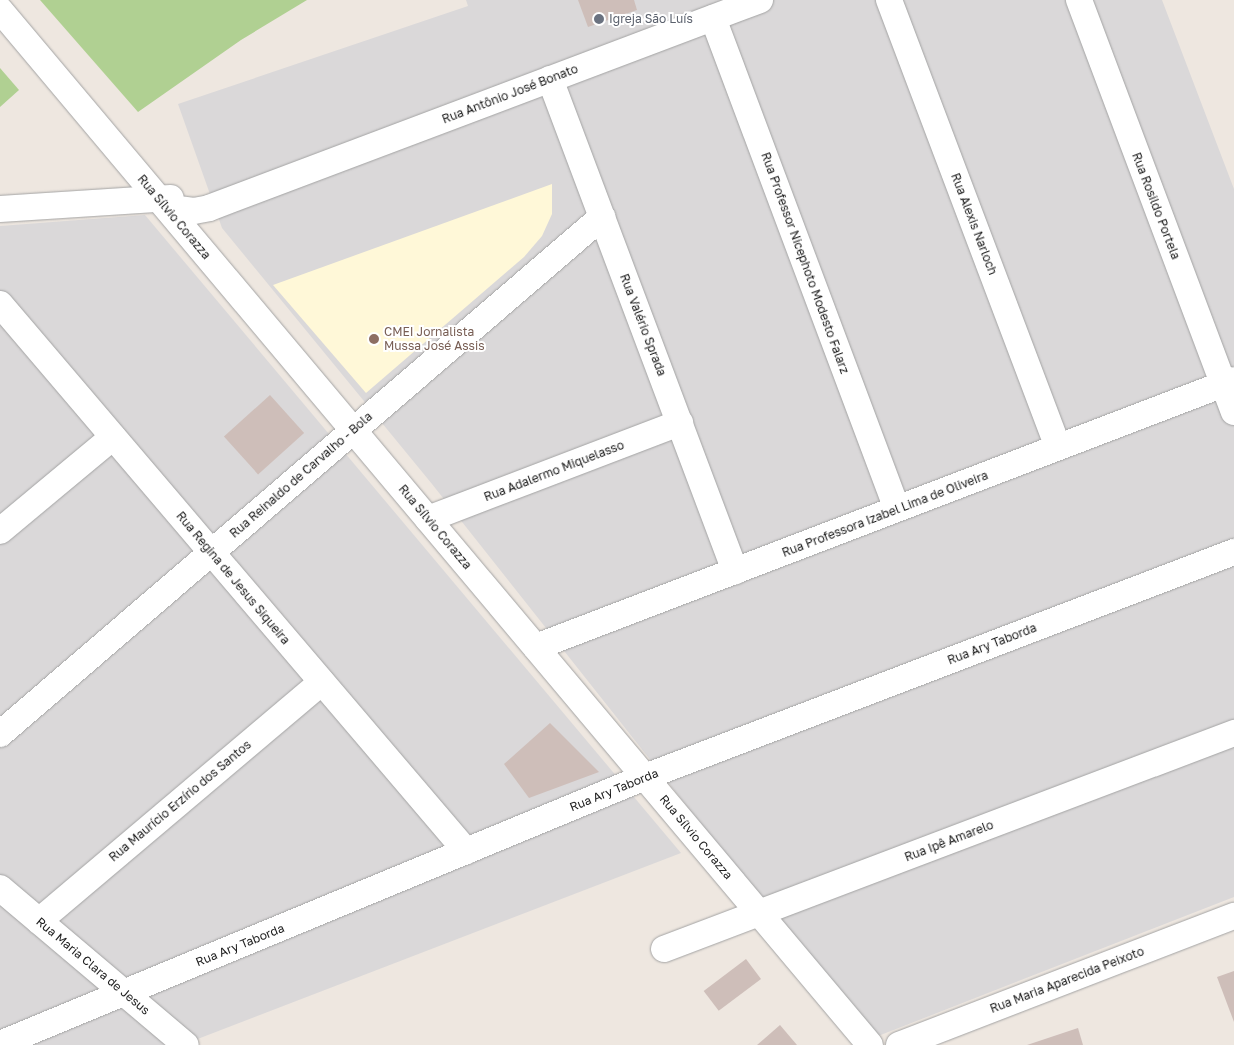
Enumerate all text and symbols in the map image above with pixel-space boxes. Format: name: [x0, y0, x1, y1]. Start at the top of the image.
place label: Igreja São Luís: [609, 12, 693, 26]
marker: Igreja São Luís: [593, 13, 605, 25]
street label: Rua Antônio José Bonato: [440, 61, 580, 127]
street label: Rua Professor Nicephoto Modesto Falarz: [758, 150, 852, 376]
street label: Rua Rosildo Portela: [1129, 151, 1183, 261]
street label: Rua Alexis Narloch: [948, 171, 1000, 277]
street label: Rua Sílvio Corazza: [135, 172, 213, 262]
street label: Rua Valério Sprada: [617, 272, 669, 378]
place label: CMEI Jornalista Mussa José Assis: [384, 325, 485, 353]
marker: CMEI Jornalista Mussa José Assis: [368, 333, 380, 345]
street label: Rua Reinaldo de Carvalho - Bola: [227, 409, 375, 541]
street label: Rua Adalermo Miquelasso: [482, 438, 626, 504]
street label: Rua Professora Izabel Lima de Oliveira: [780, 468, 990, 560]
street label: Rua Sílvio Corazza: [396, 482, 474, 572]
street label: Rua Regina de Jesus Siqueira: [173, 509, 293, 647]
street label: Rua Ary Taborda: [945, 620, 1039, 668]
street label: Rua Maurício Erzírio dos Santos: [106, 737, 254, 865]
street label: Rua Ary Taborda: [568, 766, 660, 814]
street label: Rua Sílvio Corazza: [657, 792, 735, 882]
street label: Rua Ipê Amarelo: [903, 817, 995, 865]
street label: Rua Maria Clara de Jesus: [33, 914, 153, 1018]
street label: Rua Ary Taborda: [194, 921, 286, 969]
street label: Rua Maria Aparecida Peixoto: [988, 944, 1146, 1016]

